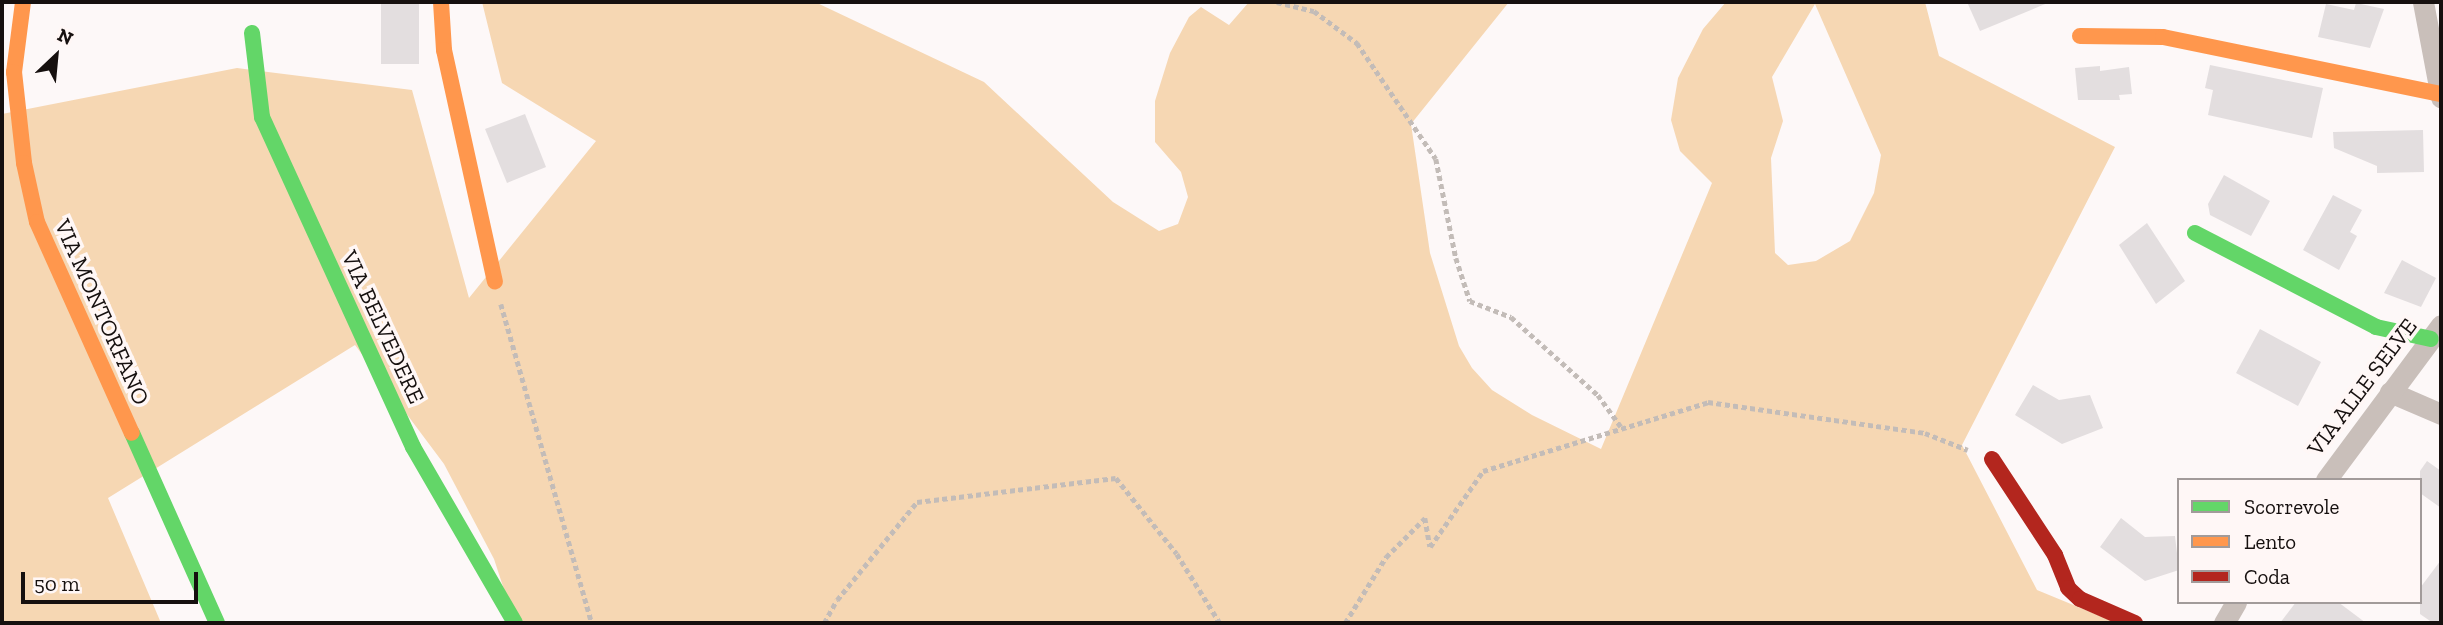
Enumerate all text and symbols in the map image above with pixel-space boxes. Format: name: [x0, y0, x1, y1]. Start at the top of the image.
north arrow: [21, 21, 91, 91]
text: N: [54, 23, 77, 50]
street label: VIA MONTORFANO: [49, 215, 155, 409]
street label: VIA BELVEDERE: [335, 246, 431, 408]
street label: VIA ALLE SELVE: [2301, 312, 2423, 462]
legend: [2177, 478, 2422, 604]
text: Scorrevole: [2244, 494, 2339, 519]
text: Lento: [2244, 529, 2296, 554]
scale bar: [24, 558, 201, 602]
text: Coda: [2244, 564, 2290, 589]
text: 50 m: [34, 571, 80, 596]

